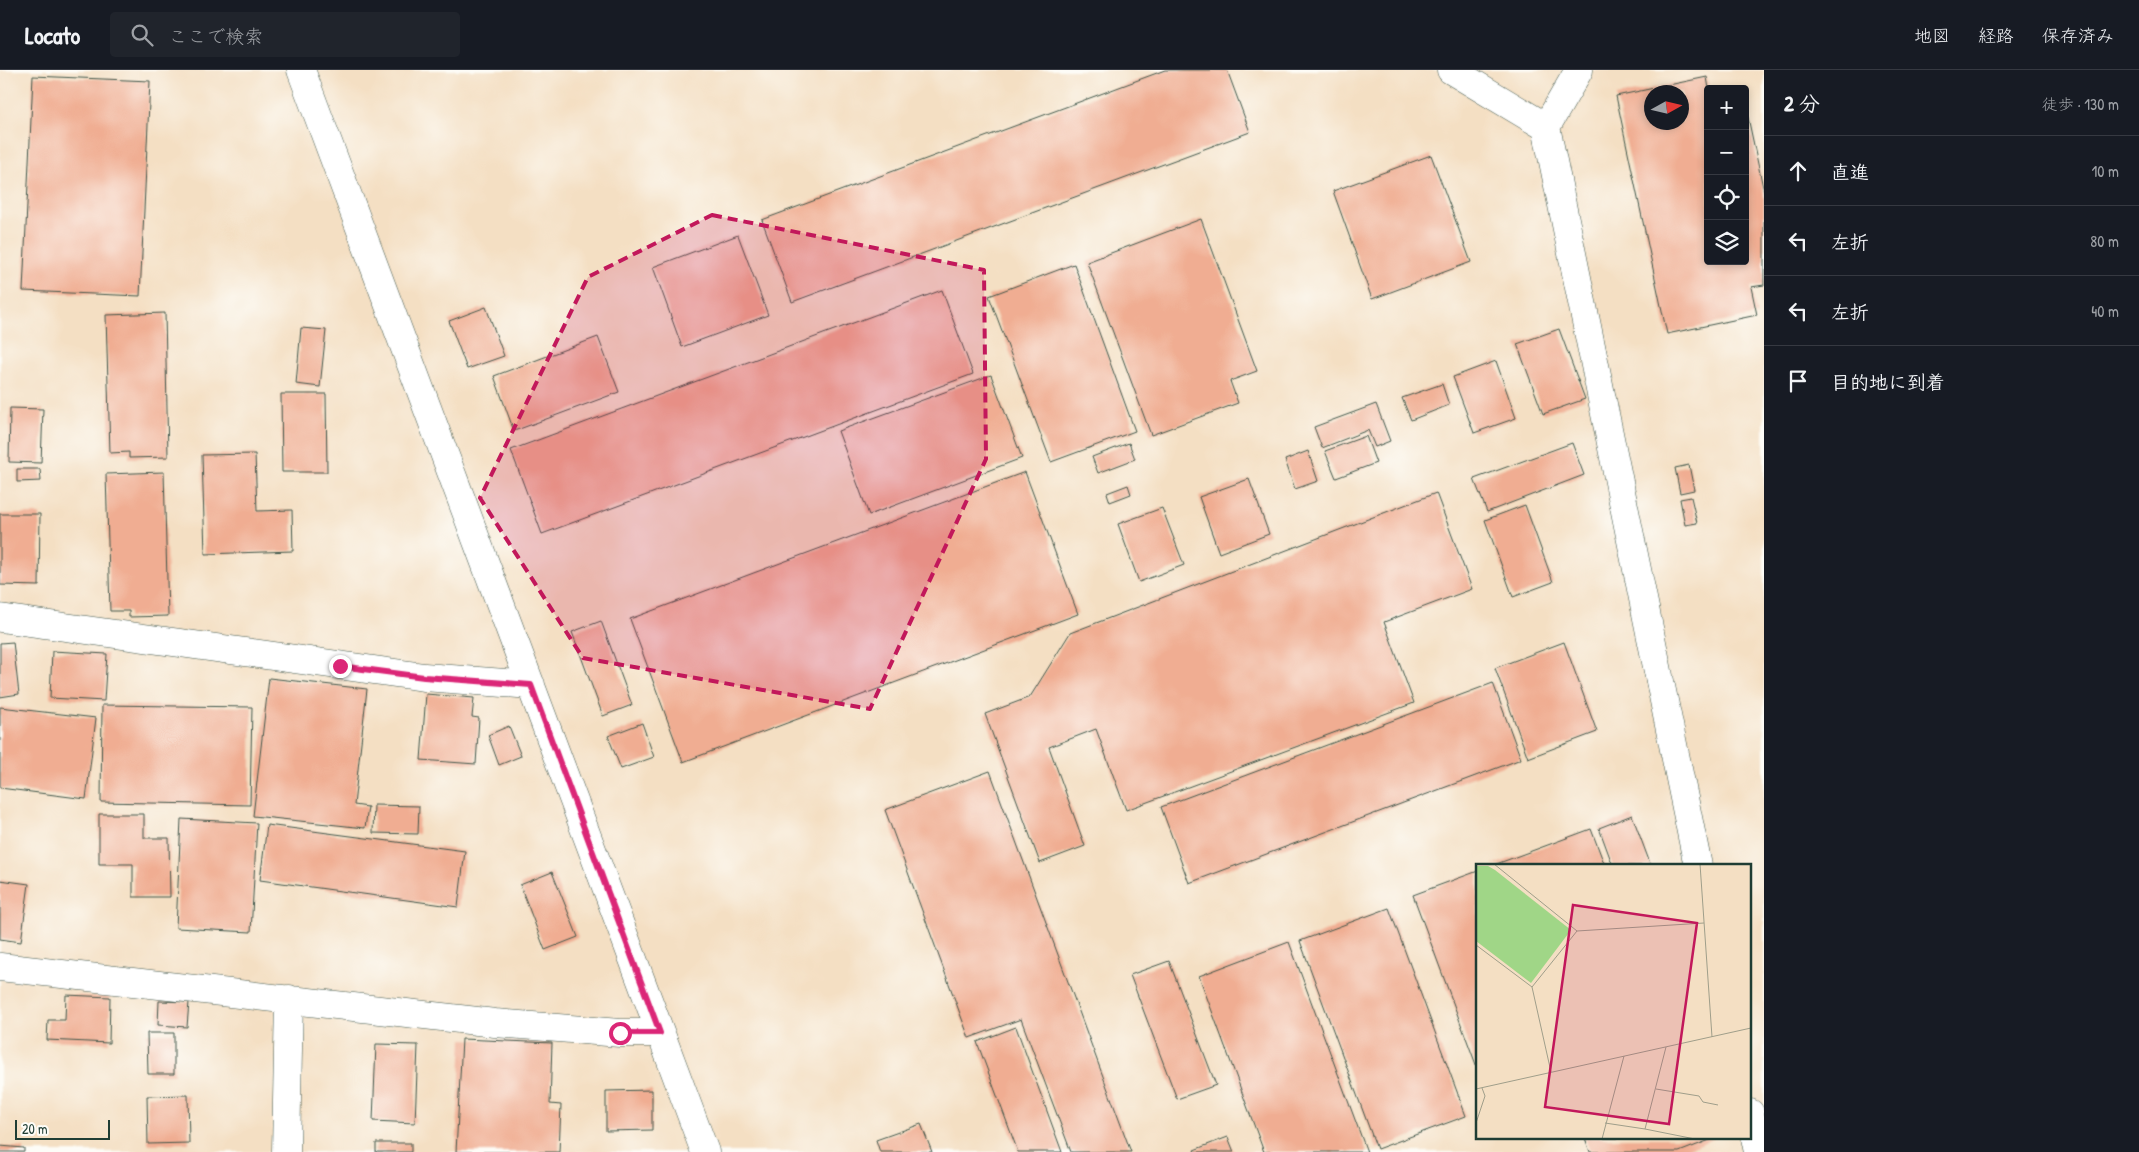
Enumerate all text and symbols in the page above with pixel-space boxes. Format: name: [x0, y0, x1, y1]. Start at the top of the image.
search box: [110, 12, 460, 57]
text: Locato: [25, 19, 80, 51]
icon: search: [128, 21, 156, 49]
text: ここで検索: [168, 23, 263, 49]
text: 地図: [1914, 23, 1950, 48]
text: 経路: [1978, 23, 2014, 48]
text: 保存済み: [2042, 23, 2114, 48]
north arrow: [1644, 85, 1689, 130]
map controls: [1704, 85, 1749, 265]
button: +: [1704, 85, 1749, 130]
text: 2 分: [1784, 89, 1820, 118]
text: 徒歩 · 130 m: [2042, 93, 2119, 115]
button: −: [1704, 130, 1749, 175]
icon: ahead: [1784, 157, 1812, 185]
text: 直進: [1831, 159, 1869, 185]
text: 10 m: [2091, 160, 2119, 182]
button: locate: [1704, 175, 1749, 220]
button: layers: [1704, 220, 1749, 265]
icon: left: [1784, 227, 1812, 255]
text: 左折: [1831, 229, 1869, 255]
text: 80 m: [2090, 230, 2119, 252]
icon: left: [1784, 297, 1812, 325]
text: 左折: [1831, 299, 1869, 325]
text: 40 m: [2091, 300, 2119, 322]
icon: arrive: [1784, 367, 1812, 395]
text: 目的地に到着: [1831, 369, 1945, 395]
route end: [329, 655, 352, 678]
inset map: [1476, 864, 1752, 1140]
route start: [609, 1022, 632, 1045]
scale bar: [15, 1117, 110, 1140]
text: 20 m: [22, 1119, 48, 1138]

